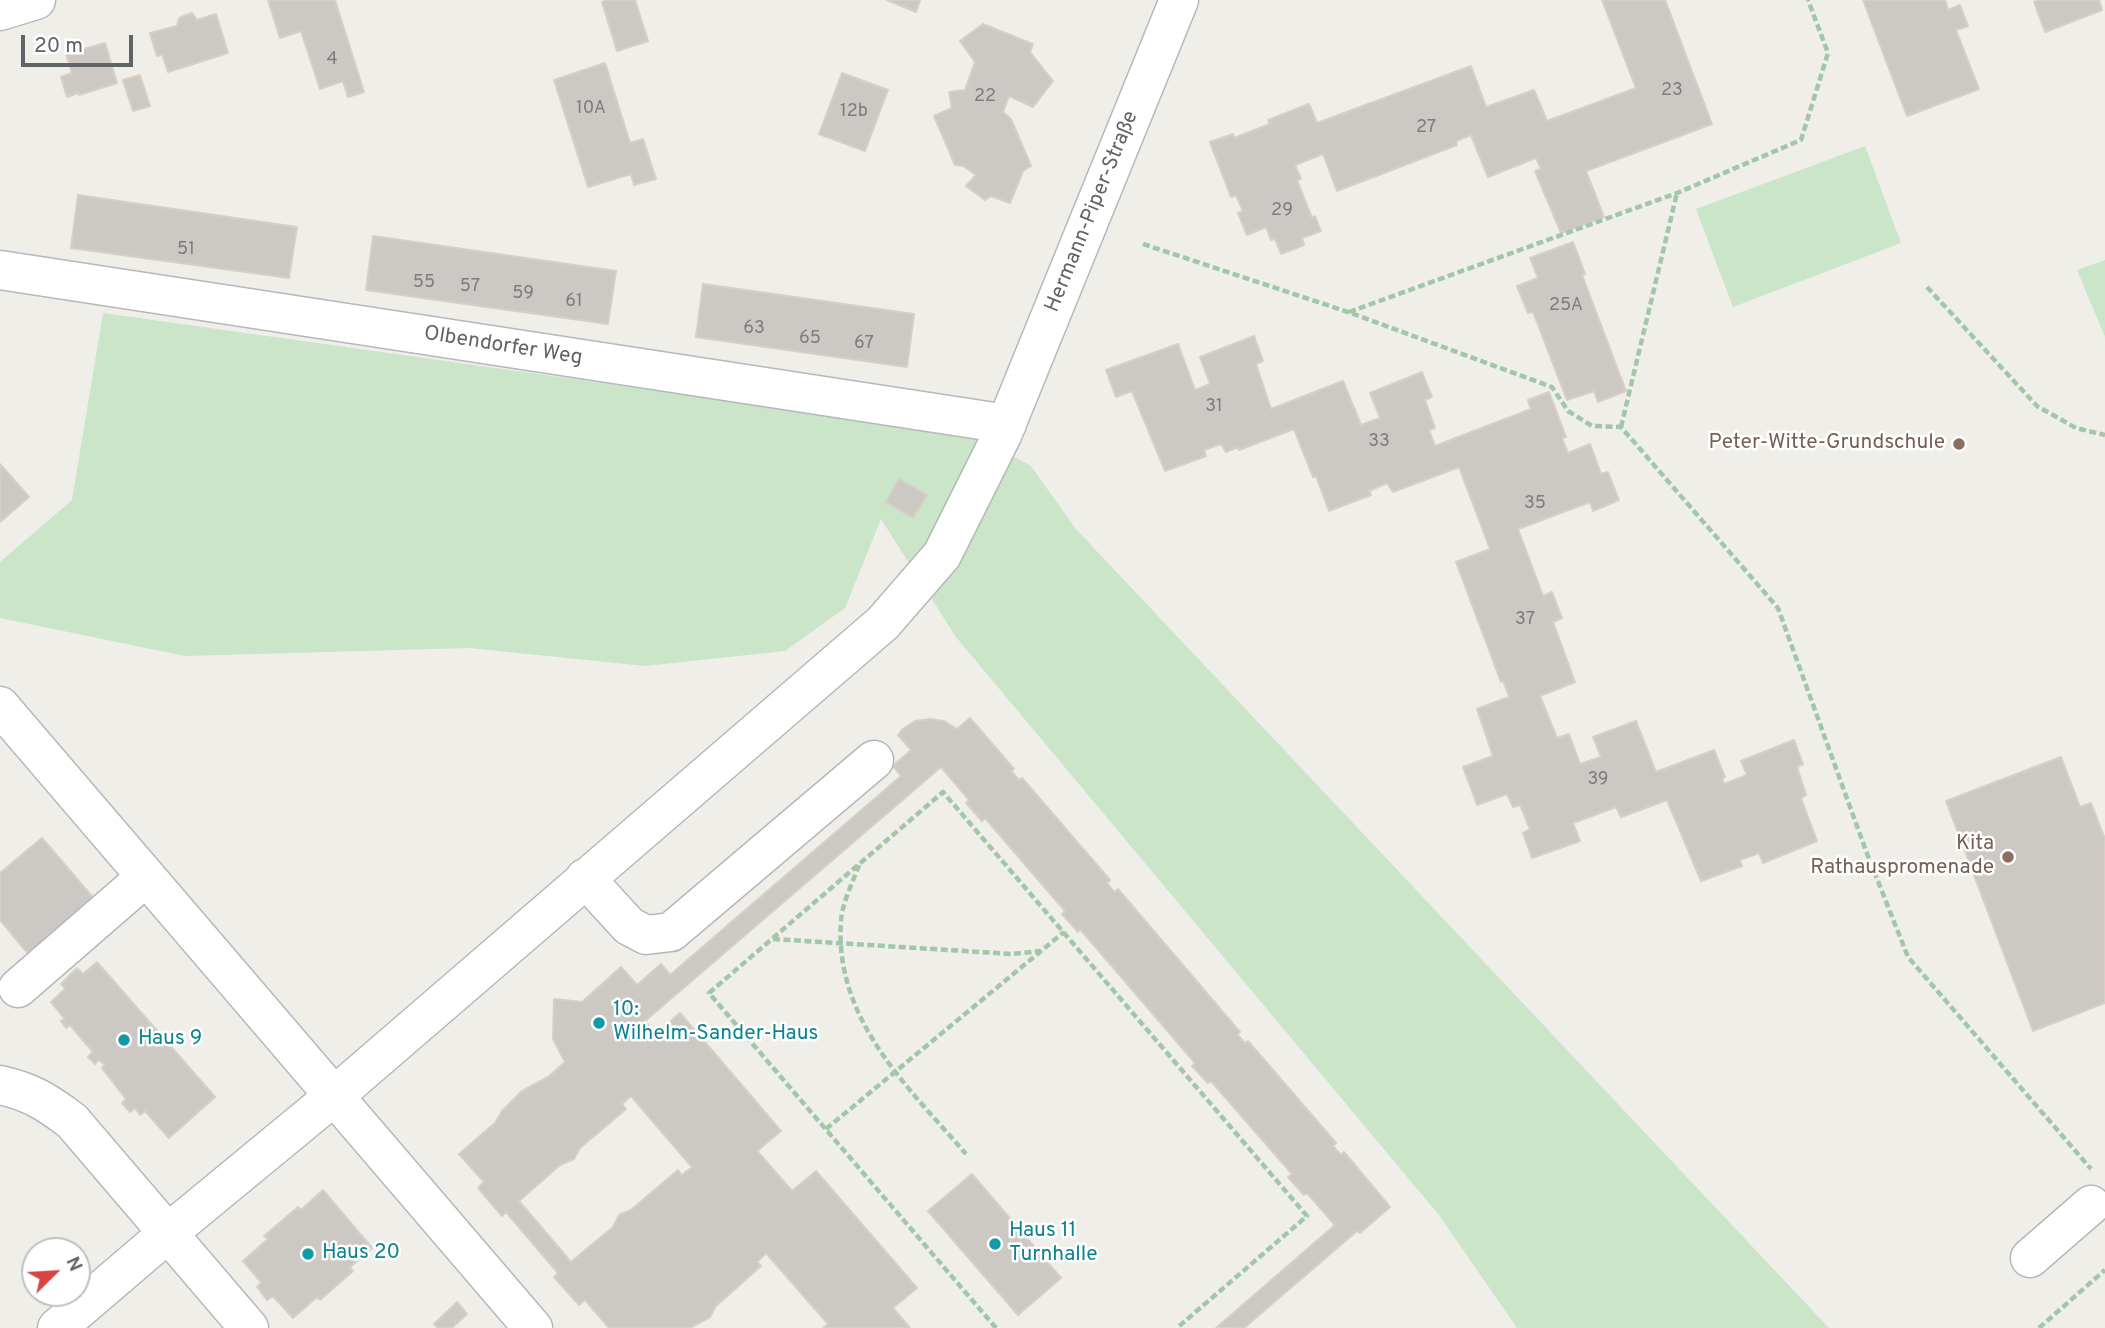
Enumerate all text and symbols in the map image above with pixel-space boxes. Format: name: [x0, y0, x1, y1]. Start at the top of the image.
scale bar: [24, 21, 136, 65]
text: 20 m: [34, 33, 83, 60]
house number: 4: [326, 49, 338, 71]
house number: 23: [1661, 80, 1683, 102]
house number: 22: [974, 86, 996, 108]
house number: 10A: [576, 98, 606, 120]
house number: 12b: [840, 101, 868, 123]
street label: Hermann-Piper-Straße: [1041, 108, 1145, 316]
house number: 27: [1416, 117, 1436, 139]
house number: 29: [1271, 200, 1293, 222]
house number: 51: [177, 239, 195, 261]
house number: 55: [413, 272, 435, 294]
house number: 57: [460, 276, 480, 298]
house number: 59: [512, 283, 534, 305]
house number: 61: [565, 291, 583, 313]
house number: 25A: [1549, 295, 1583, 317]
house number: 63: [743, 318, 765, 340]
street label: Olbendorfer Weg: [422, 322, 584, 372]
house number: 65: [799, 328, 821, 350]
house number: 67: [854, 333, 874, 355]
house number: 31: [1205, 396, 1223, 418]
house number: 33: [1368, 431, 1390, 453]
place label: Peter-Witte-Grundschule: [1708, 431, 1945, 457]
marker: Peter-Witte-Grundschule: [1951, 436, 1967, 452]
house number: 35: [1524, 493, 1546, 515]
house number: 37: [1515, 609, 1535, 631]
house number: 39: [1587, 769, 1609, 791]
place label: Kita Rathauspromenade: [1810, 832, 1994, 882]
marker: Kita Rathauspromenade: [2000, 849, 2016, 865]
place label: 10: Wilhelm-Sander-Haus: [613, 998, 818, 1048]
marker: 10: Wilhelm-Sander-Haus: [591, 1015, 607, 1031]
place label: Haus 9: [138, 1027, 202, 1053]
marker: Haus 9: [116, 1032, 132, 1048]
place label: Haus 11 Turnhalle: [1009, 1219, 1098, 1269]
marker: Haus 11 Turnhalle: [987, 1236, 1003, 1252]
north arrow: [21, 1237, 91, 1307]
place label: Haus 20: [322, 1241, 400, 1267]
marker: Haus 20: [300, 1246, 316, 1262]
text: N: [60, 1253, 87, 1275]

